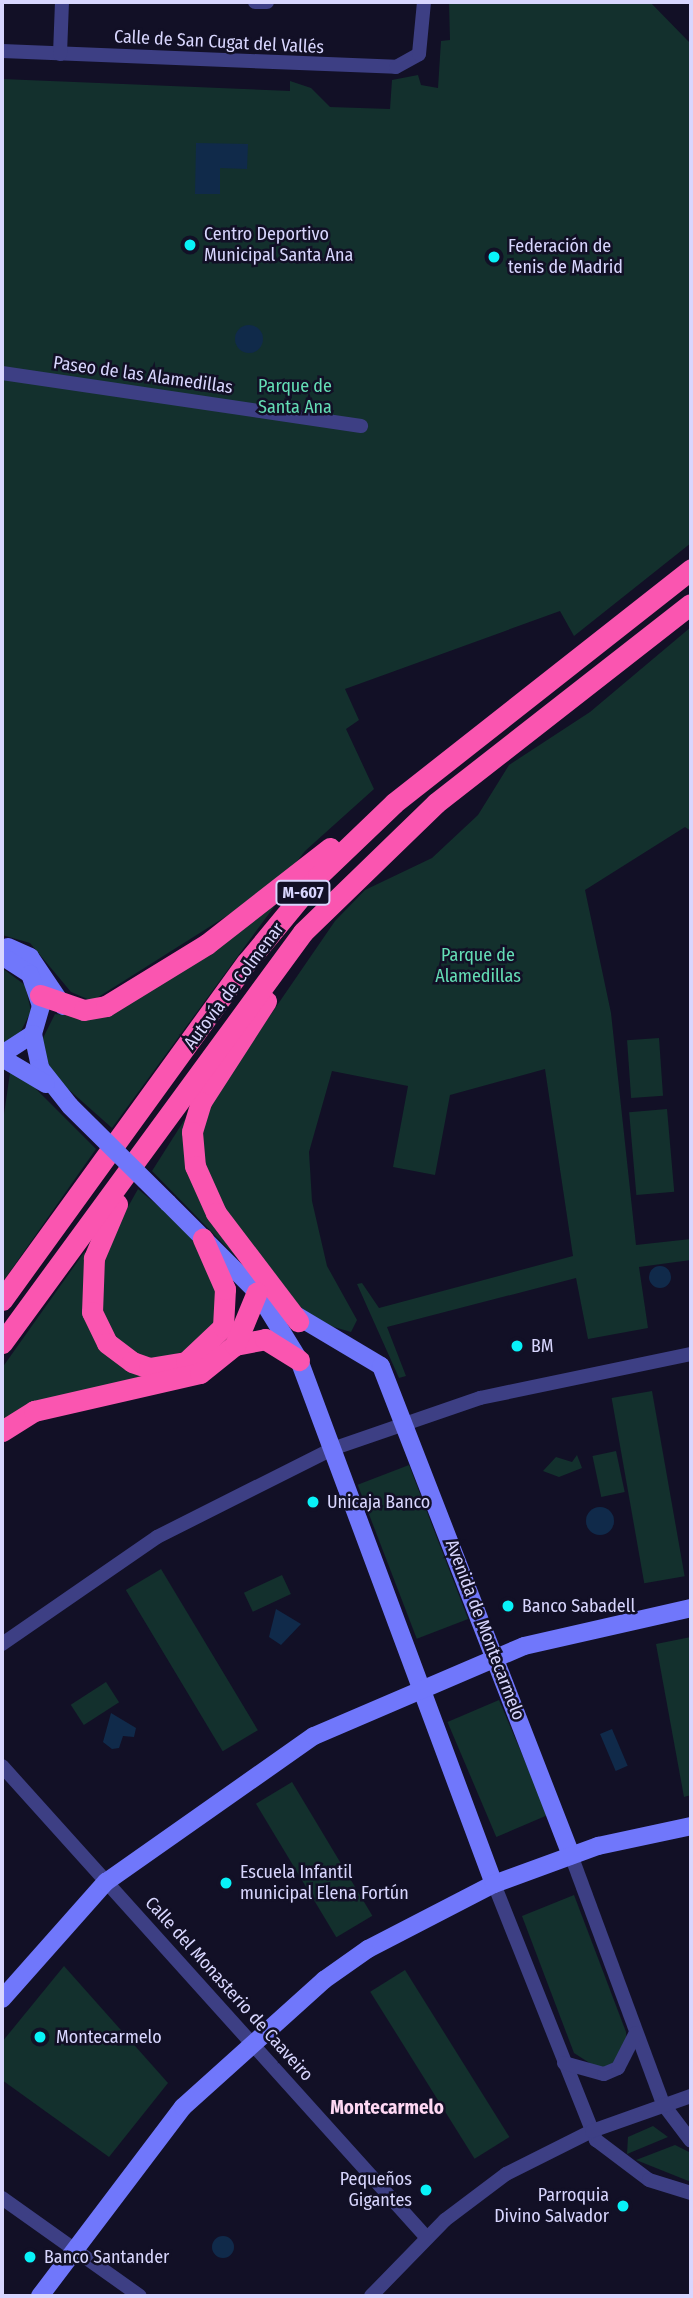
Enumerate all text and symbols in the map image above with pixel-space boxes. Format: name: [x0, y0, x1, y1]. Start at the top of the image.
street label: Calle de San Cugat del Vallés: [113, 26, 325, 58]
place label: Centro Deportivo Municipal Santa Ana: [204, 224, 353, 266]
place label: Federación de tenis de Madrid: [508, 236, 623, 278]
marker: Centro Deportivo Municipal Santa Ana: [182, 237, 198, 253]
marker: Federación de tenis de Madrid: [486, 249, 502, 265]
street label: Paseo de las Alamedillas: [52, 352, 234, 398]
park label: Parque de Santa Ana: [258, 376, 332, 418]
road number: M-607: [275, 880, 331, 906]
street label: Autovía de Colmenar: [179, 919, 289, 1053]
park label: Parque de Alamedillas: [435, 945, 521, 988]
place label: BM: [531, 1335, 554, 1357]
marker: BM: [509, 1338, 525, 1354]
place label: Unicaja Banco: [327, 1491, 430, 1513]
marker: Unicaja Banco: [305, 1494, 321, 1510]
street label: Avenida de Montecarmelo: [441, 1537, 529, 1723]
place label: Banco Sabadell: [522, 1595, 635, 1617]
marker: Banco Sabadell: [500, 1598, 516, 1614]
place label: Escuela Infantil municipal Elena Fortún: [240, 1862, 409, 1904]
marker: Escuela Infantil municipal Elena Fortún: [218, 1875, 234, 1891]
street label: Calle del Monasterio de Caaveiro: [141, 1892, 317, 2086]
place label: Montecarmelo: [56, 2026, 162, 2048]
marker: Montecarmelo: [30, 2027, 50, 2047]
district label: Montecarmelo: [330, 2097, 444, 2119]
place label: Pequeños Gigantes: [340, 2169, 412, 2212]
marker: Pequeños Gigantes: [418, 2182, 434, 2198]
place label: Parroquia Divino Salvador: [494, 2185, 609, 2228]
marker: Parroquia Divino Salvador: [615, 2198, 631, 2214]
place label: Banco Santander: [44, 2246, 169, 2268]
marker: Banco Santander: [22, 2249, 38, 2265]

